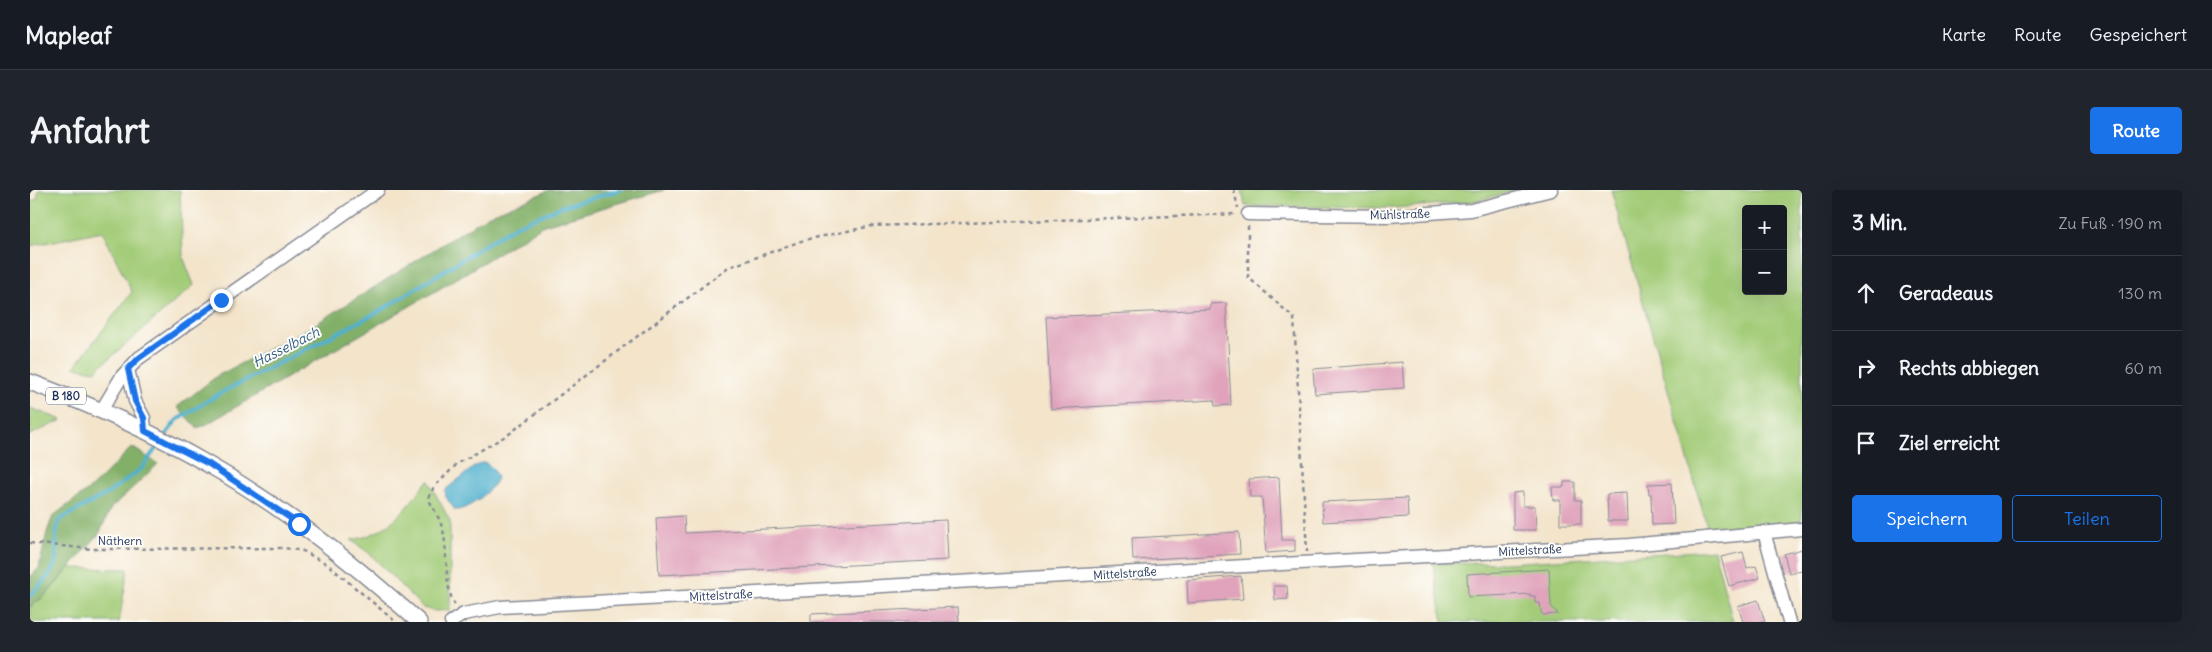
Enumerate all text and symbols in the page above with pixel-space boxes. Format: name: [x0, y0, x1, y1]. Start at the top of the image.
text: Mapleaf: [25, 20, 112, 50]
text: Karte: [1942, 23, 1986, 46]
text: Route: [2014, 23, 2061, 46]
text: Gespeichert: [2089, 23, 2187, 46]
button: Route: [2090, 107, 2182, 154]
text: Anfahrt: [30, 108, 150, 152]
street label: Mühlstraße: [1370, 205, 1430, 223]
map controls: [1742, 205, 1787, 295]
button: +: [1742, 205, 1787, 250]
text: 3 Min.: [1852, 209, 1907, 236]
text: Zu Fuß · 190 m: [2059, 213, 2162, 233]
button: −: [1742, 250, 1787, 295]
icon: ahead: [1852, 279, 1880, 307]
text: Geradeaus: [1899, 281, 1993, 305]
text: 130 m: [2118, 283, 2162, 303]
route end: [210, 289, 233, 312]
water label: Hasselbach: [250, 322, 323, 371]
icon: right: [1852, 354, 1880, 382]
text: Rechts abbiegen: [1899, 356, 2039, 380]
text: 60 m: [2124, 358, 2162, 378]
road number: B 180: [46, 388, 86, 405]
icon: arrive: [1852, 429, 1880, 457]
text: Ziel erreicht: [1899, 431, 2000, 455]
button: Speichern: [1852, 495, 2002, 542]
button: Teilen: [2012, 495, 2162, 542]
route start: [288, 513, 311, 536]
street label: Näthern: [98, 533, 142, 548]
street label: Mittelstraße: [1498, 541, 1562, 559]
street label: Mittelstraße: [1093, 563, 1157, 583]
street label: Mittelstraße: [689, 586, 753, 604]

